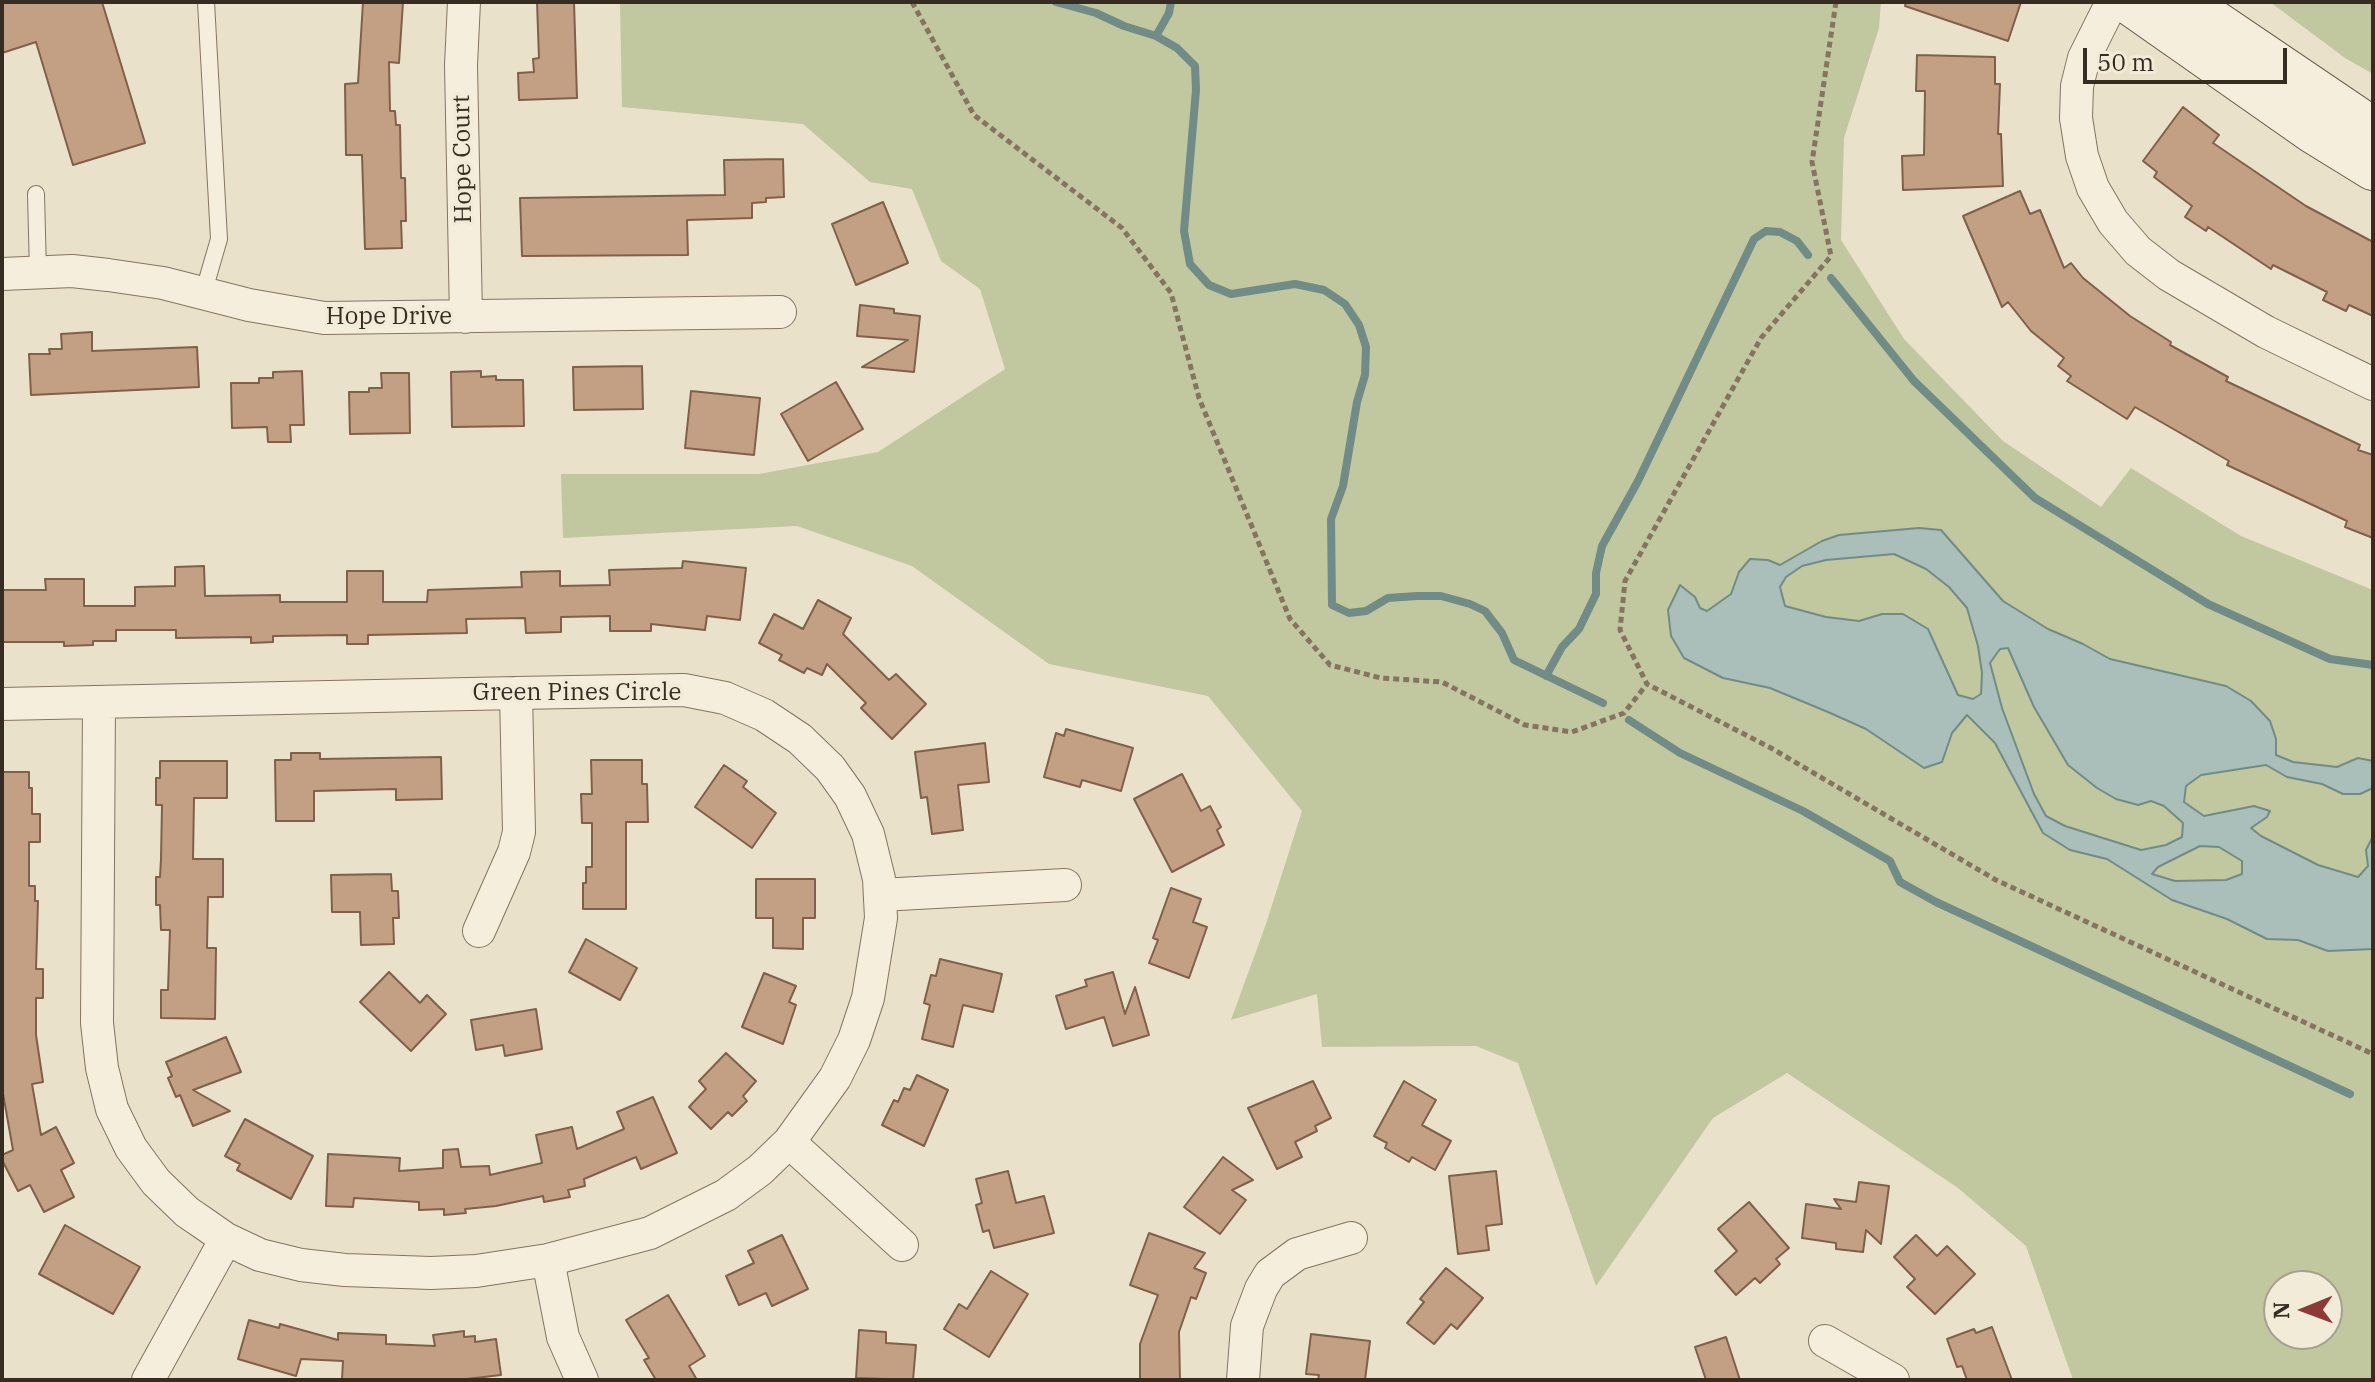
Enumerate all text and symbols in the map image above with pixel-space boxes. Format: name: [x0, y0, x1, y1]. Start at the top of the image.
scale bar: [2087, 32, 2291, 82]
text: 50 m: [2097, 46, 2154, 78]
street label: Hope Court: [447, 94, 479, 224]
street label: Hope Drive: [326, 303, 452, 331]
street label: Green Pines Circle: [473, 679, 681, 707]
north arrow: [2263, 1270, 2343, 1350]
text: N: [2266, 1301, 2295, 1319]

